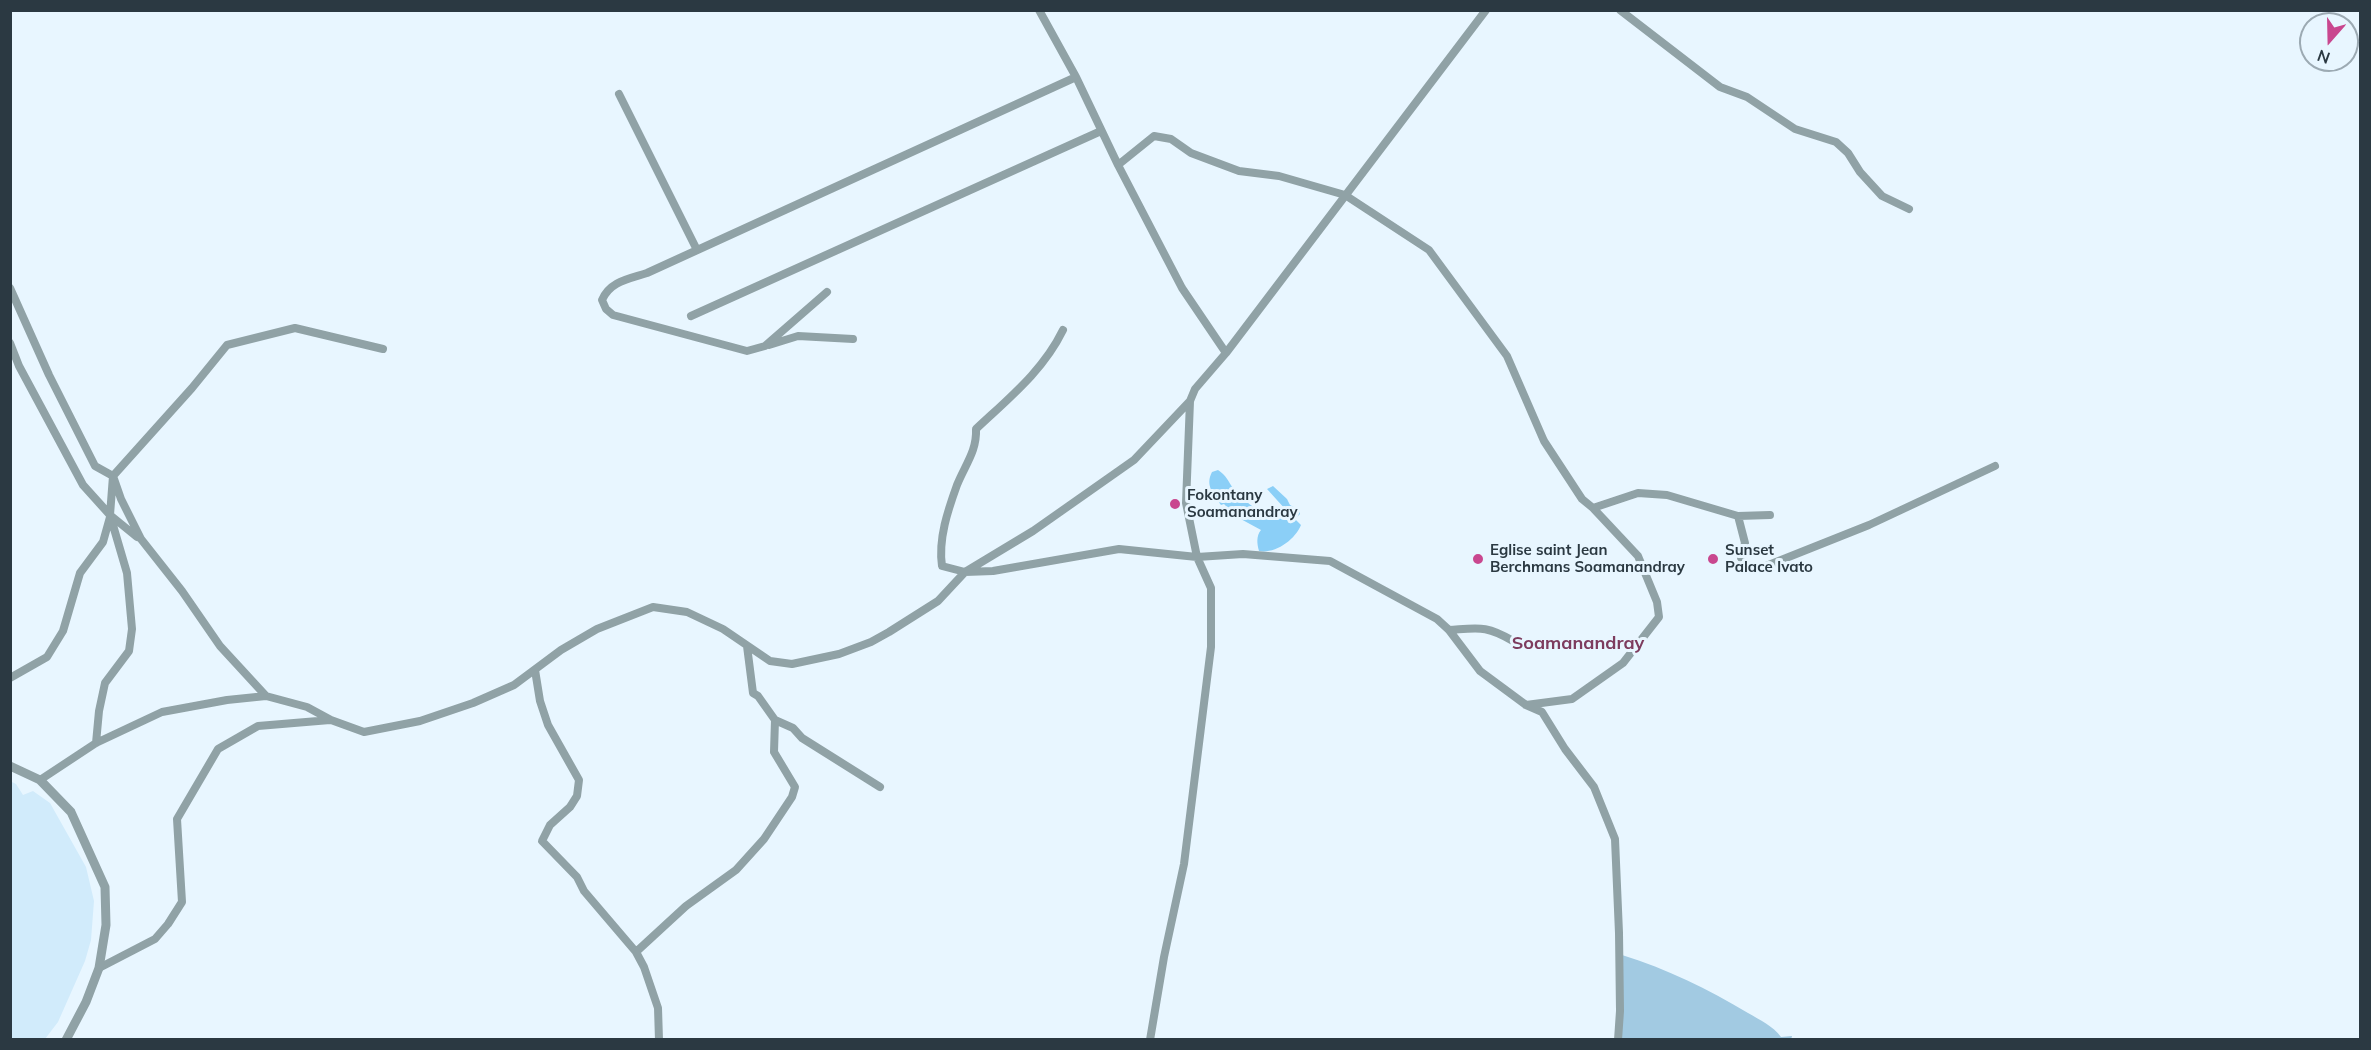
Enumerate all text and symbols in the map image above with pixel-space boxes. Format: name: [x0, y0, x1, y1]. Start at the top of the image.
north arrow: [2299, 12, 2359, 72]
text: N: [2314, 46, 2333, 69]
place label: Fokontany Soamanandray: [1187, 486, 1298, 521]
marker: Fokontany Soamanandray: [1168, 497, 1182, 511]
place label: Eglise saint Jean Berchmans Soamanandray: [1490, 541, 1685, 576]
place label: Sunset Palace Ivato: [1725, 541, 1813, 576]
marker: Eglise saint Jean Berchmans Soamanandray: [1471, 552, 1485, 566]
marker: Sunset Palace Ivato: [1706, 552, 1720, 566]
district label: Soamanandray: [1512, 633, 1644, 655]

